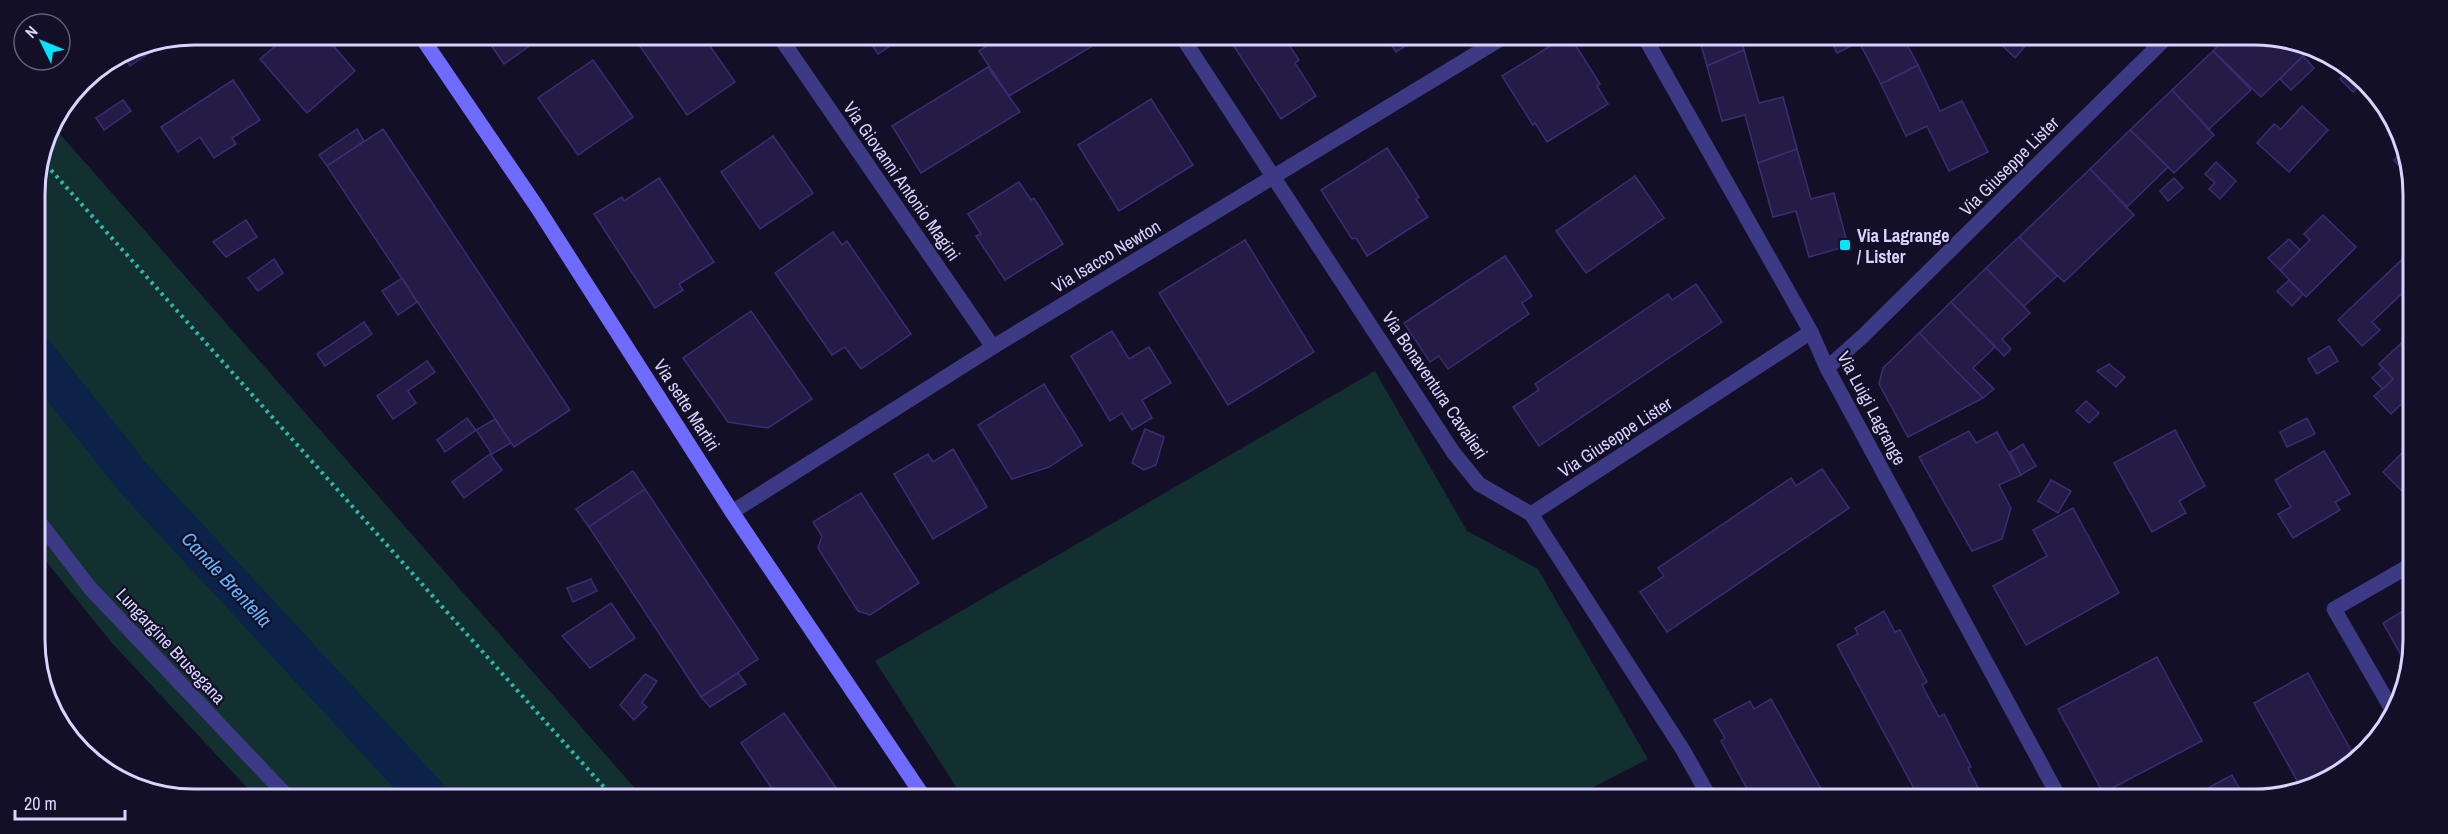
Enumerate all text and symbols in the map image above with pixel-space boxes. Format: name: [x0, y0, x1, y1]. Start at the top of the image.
north arrow: [12, 12, 72, 72]
text: N: [20, 21, 42, 43]
street label: Via Giovanni Antonio Magini: [837, 96, 967, 266]
street label: Via Giuseppe Lister: [1954, 111, 2064, 221]
street label: Via Isacco Newton: [1047, 214, 1165, 298]
place label: Via Lagrange / Lister: [1857, 223, 1949, 269]
marker: Via Lagrange / Lister: [1838, 238, 1852, 252]
street label: Via Bonaventura Cavalieri: [1376, 306, 1494, 464]
street label: Via Luigi Lagrange: [1832, 347, 1912, 469]
street label: Via sette Martiri: [648, 354, 726, 456]
street label: Via Giuseppe Lister: [1553, 391, 1677, 483]
water label: Canale Brentella: [176, 525, 278, 633]
street label: Lungargine Brusegana: [111, 583, 231, 709]
scale bar: [15, 783, 124, 821]
text: 20 m: [24, 791, 57, 816]

